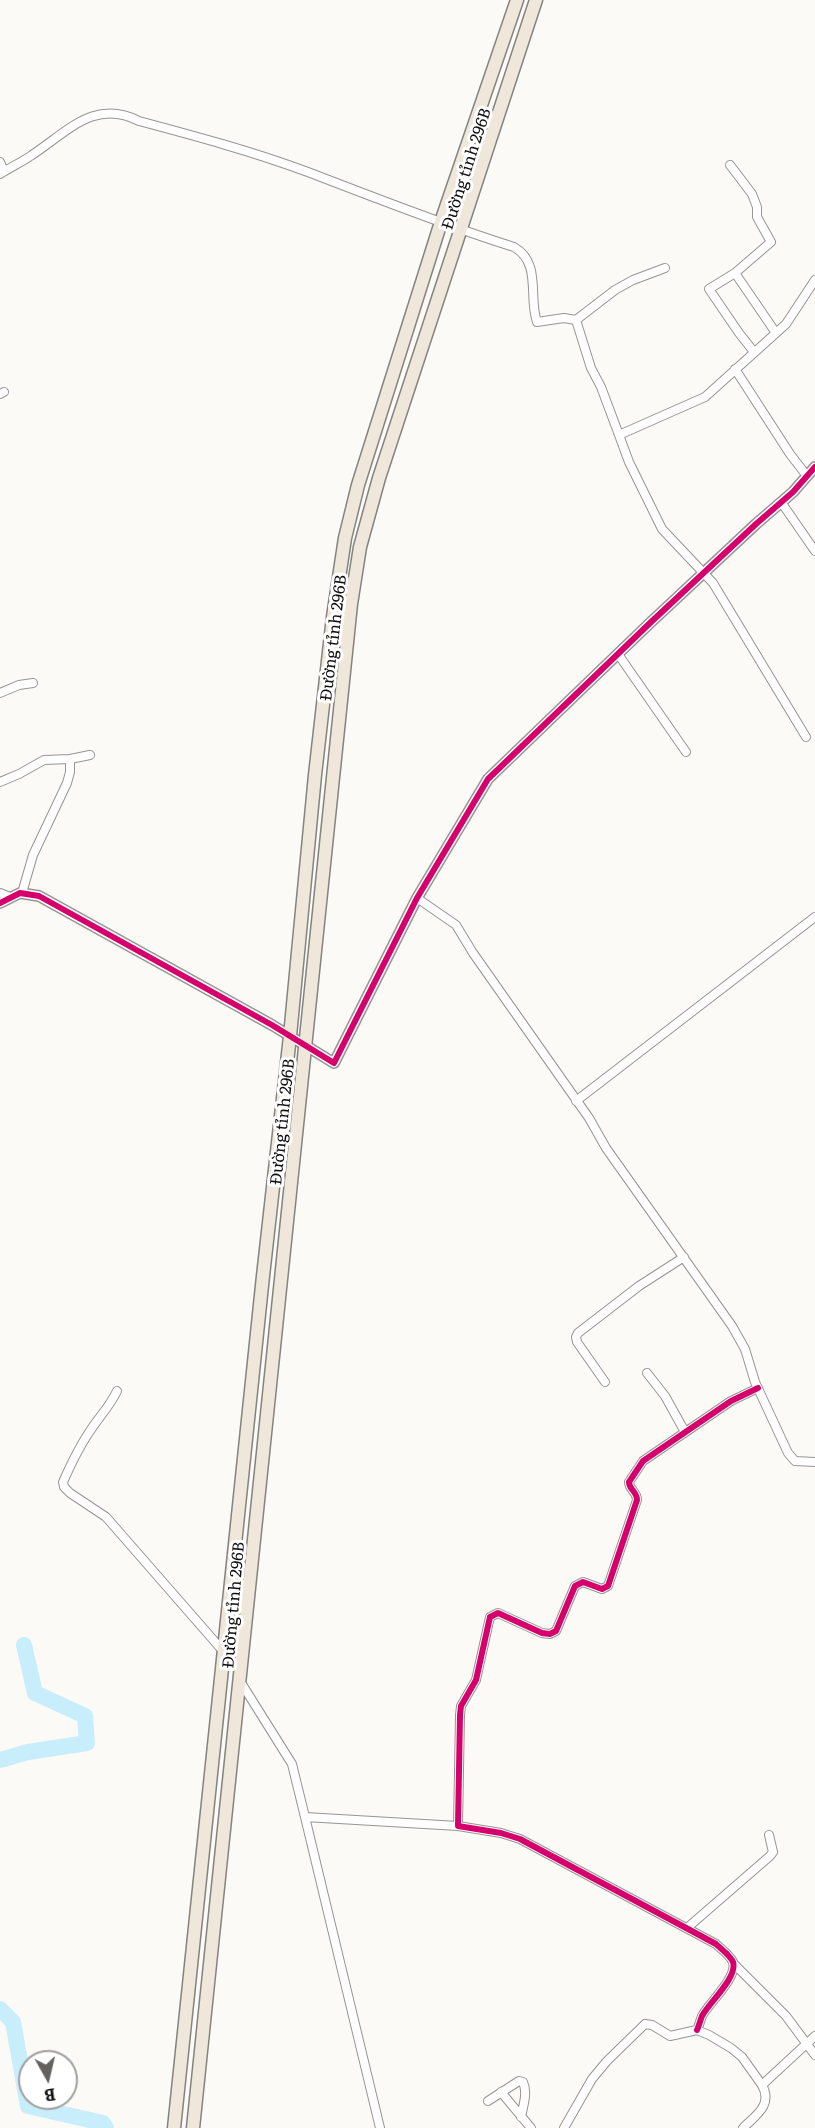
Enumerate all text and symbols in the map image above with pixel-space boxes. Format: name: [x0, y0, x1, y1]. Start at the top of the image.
street label: Đường tỉnh 296B: [438, 106, 496, 232]
street label: Đường tỉnh 296B: [317, 574, 351, 702]
street label: Đường tỉnh 296B: [267, 1058, 299, 1186]
street label: Đường tỉnh 296B: [219, 1541, 249, 1669]
north arrow: [18, 2050, 78, 2110]
text: B: [43, 2083, 57, 2108]

